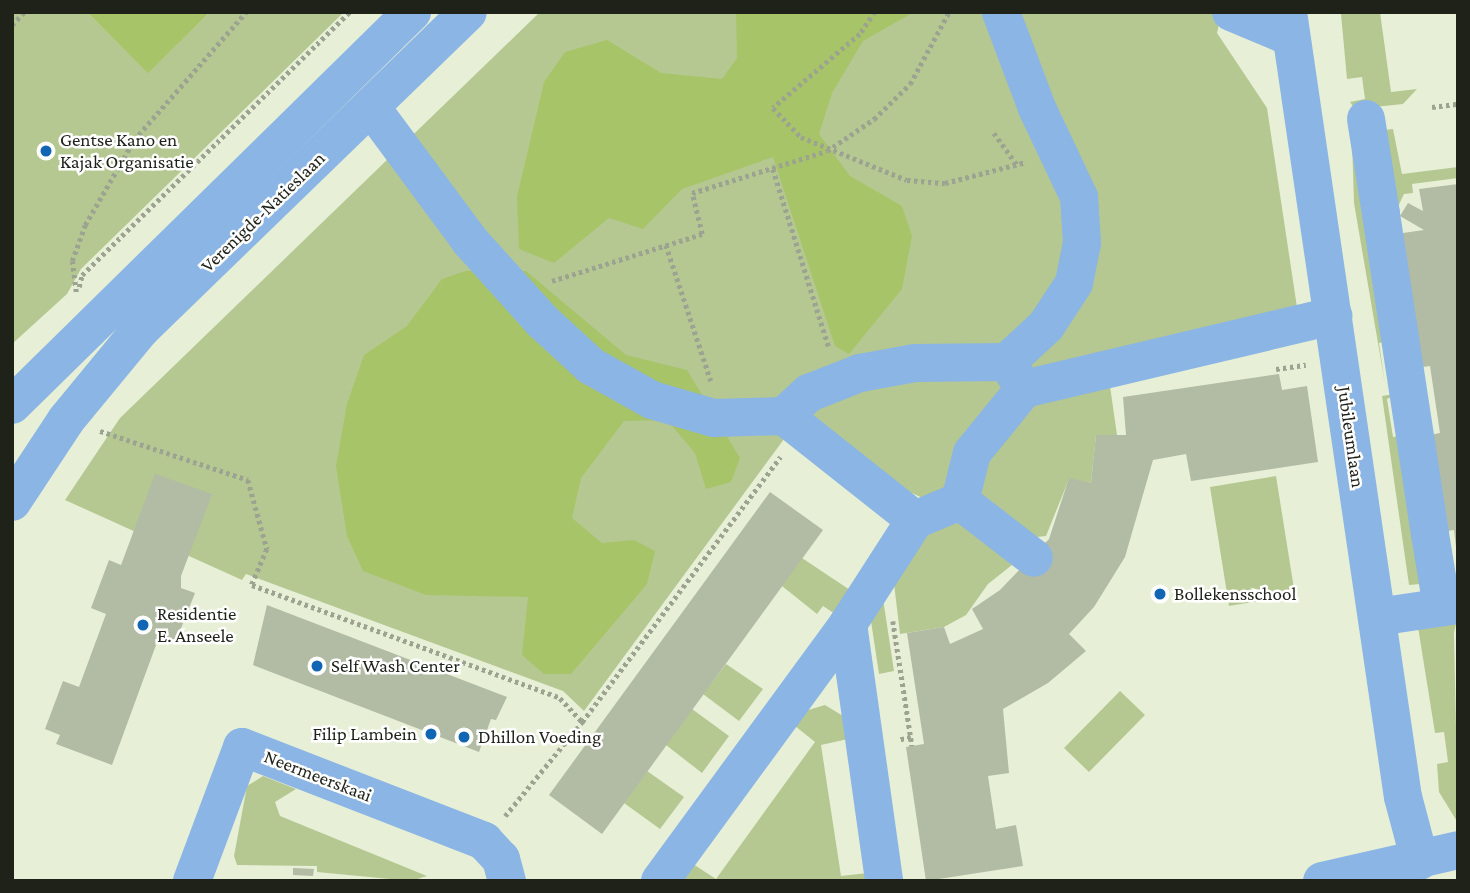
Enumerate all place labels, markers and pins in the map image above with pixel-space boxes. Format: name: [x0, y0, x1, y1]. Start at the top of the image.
place label: Gentse Kano en Kajak Organisatie: [60, 129, 194, 173]
marker: Gentse Kano en Kajak Organisatie: [38, 143, 54, 159]
place label: Bollekensschool: [1174, 583, 1296, 605]
marker: Bollekensschool: [1152, 586, 1168, 602]
place label: Residentie E. Anseele: [157, 603, 236, 647]
marker: Residentie E. Anseele: [135, 617, 151, 633]
place label: Self Wash Center: [331, 655, 460, 677]
marker: Self Wash Center: [309, 658, 325, 674]
place label: Filip Lambein: [312, 723, 417, 745]
marker: Filip Lambein: [423, 726, 439, 742]
place label: Dhillon Voeding: [478, 726, 601, 748]
marker: Dhillon Voeding: [456, 729, 472, 745]

